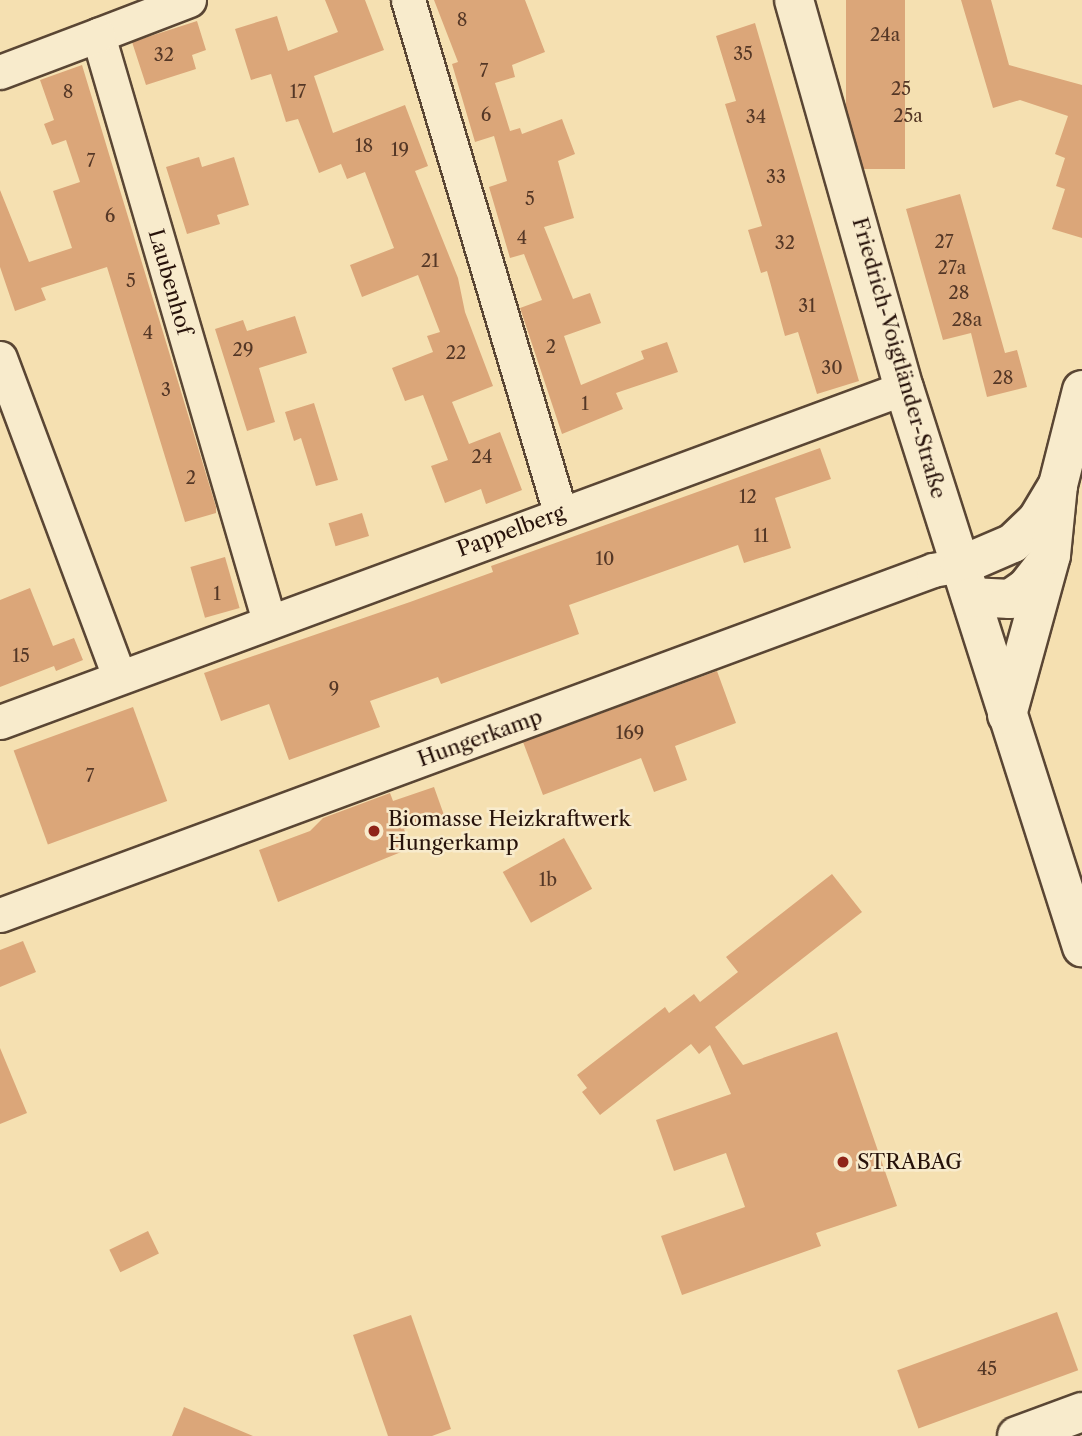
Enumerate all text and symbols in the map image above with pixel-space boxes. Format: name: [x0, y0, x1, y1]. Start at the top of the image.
house number: 8: [457, 9, 467, 31]
house number: 24a: [870, 24, 900, 46]
house number: 35: [733, 43, 753, 65]
house number: 32: [154, 44, 174, 66]
house number: 7: [480, 60, 488, 82]
house number: 25: [891, 78, 911, 100]
house number: 8: [63, 81, 73, 103]
house number: 17: [290, 81, 306, 103]
house number: 6: [481, 104, 491, 126]
house number: 25a: [893, 105, 923, 127]
house number: 34: [746, 106, 766, 128]
house number: 18: [355, 135, 373, 157]
house number: 19: [391, 139, 409, 161]
house number: 7: [87, 150, 95, 172]
house number: 33: [766, 166, 786, 188]
house number: 5: [525, 188, 535, 210]
house number: 6: [105, 205, 115, 227]
street label: Friedrich-Voigtländer-Straße: [847, 215, 951, 501]
street label: Laubenhof: [143, 226, 197, 338]
house number: 4: [517, 227, 527, 249]
house number: 27: [934, 231, 954, 253]
house number: 32: [775, 232, 795, 254]
house number: 21: [421, 250, 439, 272]
house number: 27a: [938, 257, 966, 279]
house number: 5: [126, 270, 136, 292]
house number: 28: [948, 282, 970, 304]
house number: 31: [798, 295, 816, 317]
house number: 28a: [952, 309, 982, 331]
house number: 4: [143, 322, 153, 344]
house number: 2: [546, 336, 556, 358]
house number: 29: [233, 339, 253, 361]
house number: 22: [446, 342, 466, 364]
house number: 30: [821, 357, 843, 379]
house number: 28: [992, 367, 1014, 389]
house number: 3: [161, 379, 171, 401]
house number: 1: [581, 393, 589, 415]
house number: 24: [472, 446, 492, 468]
house number: 2: [186, 467, 196, 489]
house number: 12: [739, 486, 757, 508]
street label: Pappelberg: [454, 500, 568, 562]
house number: 11: [753, 525, 769, 547]
house number: 10: [596, 548, 614, 570]
house number: 1: [213, 583, 221, 605]
house number: 15: [12, 645, 30, 667]
house number: 9: [329, 678, 339, 700]
street label: Hungerkamp: [414, 704, 546, 772]
house number: 169: [616, 722, 644, 744]
house number: 7: [86, 765, 94, 787]
place label: Biomasse Heizkraftwerk Hungerkamp: [388, 806, 631, 856]
marker: Biomasse Heizkraftwerk Hungerkamp: [366, 823, 382, 839]
house number: 1b: [539, 869, 557, 891]
place label: STRABAG: [857, 1149, 962, 1175]
marker: STRABAG: [835, 1154, 851, 1170]
house number: 45: [977, 1358, 997, 1380]

